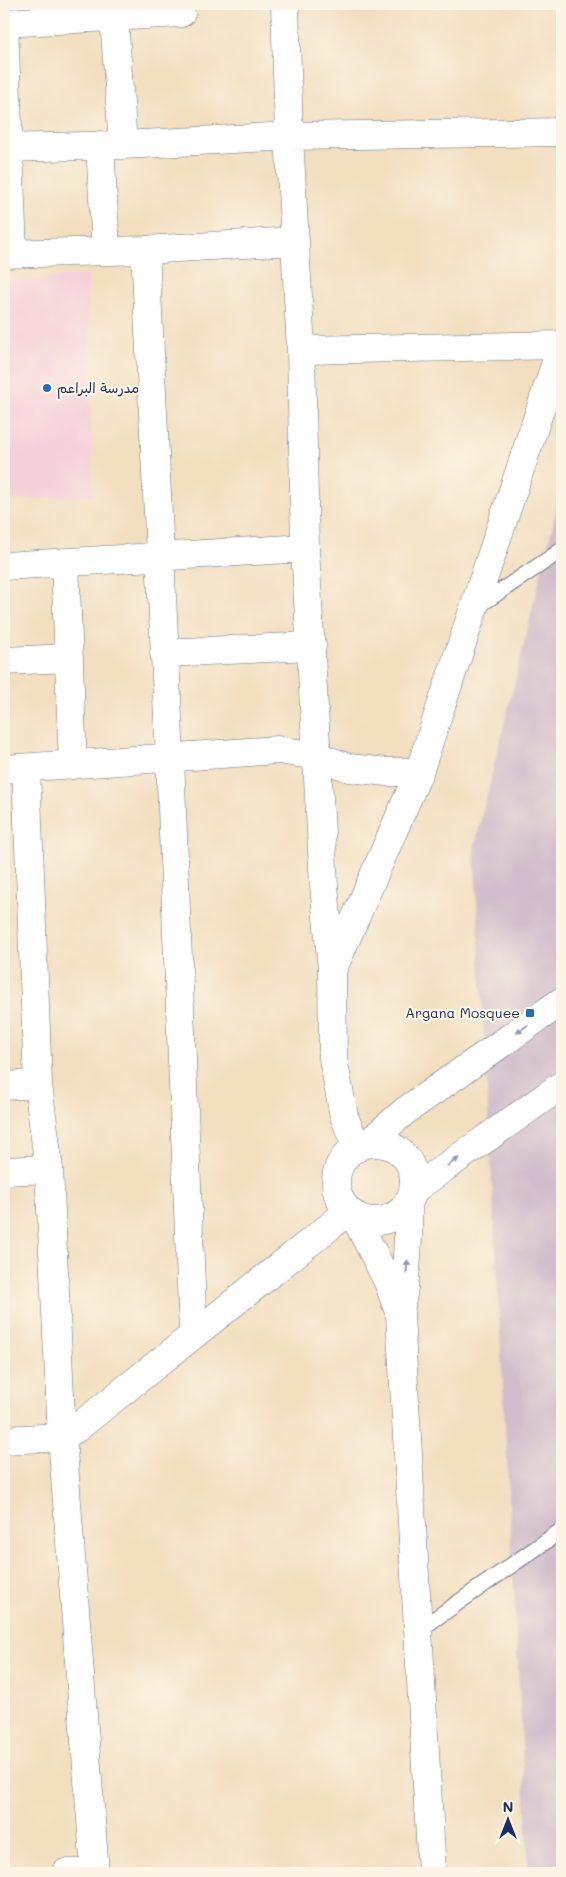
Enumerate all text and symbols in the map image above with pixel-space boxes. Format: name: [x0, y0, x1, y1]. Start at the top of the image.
place label: مدرسة البراعم: [57, 378, 139, 399]
marker: مدرسة البراعم: [41, 382, 53, 394]
place label: Argana Mosquee: [405, 1003, 520, 1022]
marker: Argana Mosquee: [524, 1007, 536, 1019]
one-way arrow: [515, 1024, 529, 1034]
one-way arrow: [447, 1157, 460, 1167]
one-way arrow: [404, 1258, 412, 1274]
north arrow: [484, 1794, 534, 1844]
text: N: [503, 1797, 513, 1816]

